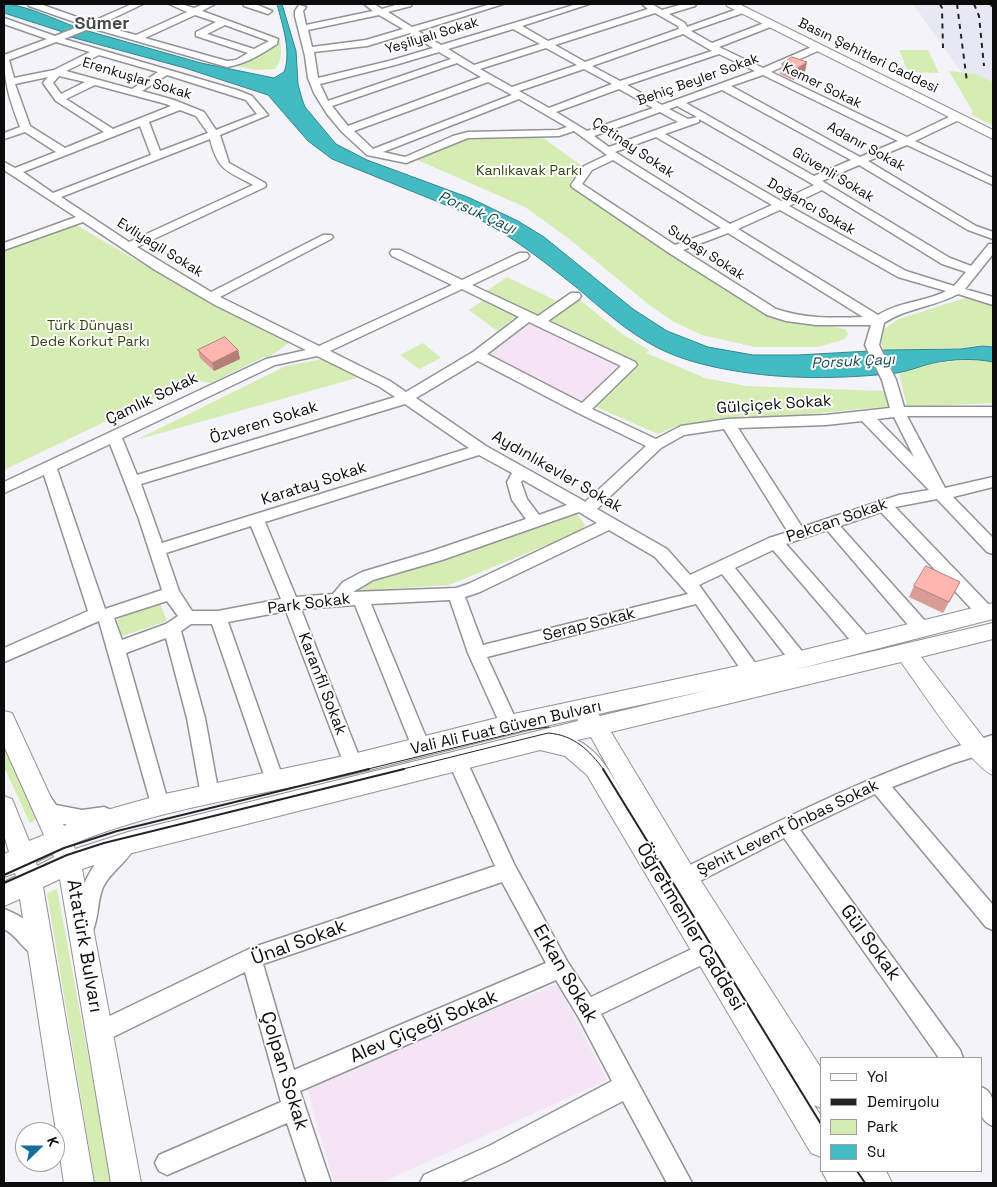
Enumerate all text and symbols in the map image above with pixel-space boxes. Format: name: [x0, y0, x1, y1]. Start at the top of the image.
district label: Sümer: [75, 13, 129, 35]
street label: Yeşilyalı Sokak: [383, 14, 481, 58]
street label: Basın Şehitleri Caddesi: [795, 15, 941, 97]
street label: Behiç Beyler Sokak: [635, 50, 761, 110]
street label: Erenkuşlar Sokak: [80, 54, 194, 104]
street label: Kemer Sokak: [780, 60, 864, 112]
street label: Çetinay Sokak: [589, 114, 677, 182]
street label: Adanır Sokak: [824, 119, 908, 175]
street label: Güvenli Sokak: [789, 144, 877, 206]
park label: Kanlıkavak Parkı: [476, 163, 582, 179]
street label: Doğancı Sokak: [764, 175, 858, 239]
water label: Porsuk Çayı: [435, 188, 519, 238]
street label: Evliyagil Sokak: [114, 215, 206, 281]
street label: Subaşı Sokak: [664, 222, 748, 284]
park label: Türk Dünyası Dede Korkut Parkı: [30, 318, 150, 351]
water label: Porsuk Çayı: [811, 351, 895, 373]
street label: Çamlık Sokak: [103, 369, 201, 429]
street label: Gülçiçek Sokak: [716, 391, 832, 419]
street label: Özveren Sokak: [208, 397, 320, 449]
street label: Aydınlıkevler Sokak: [488, 427, 626, 517]
street label: Karatay Sokak: [259, 458, 369, 510]
street label: Pekcan Sokak: [784, 495, 890, 547]
street label: Park Sokak: [266, 589, 352, 619]
street label: Serap Sokak: [541, 604, 637, 646]
street label: Karanfil Sokak: [294, 630, 350, 738]
street label: Vali Ali Fuat Güven Bulvarı: [409, 697, 603, 759]
street label: Şehit Levent Önbas Sokak: [694, 776, 882, 880]
street label: Öğretmenler Caddesi: [631, 839, 749, 1015]
street label: Atatürk Bulvarı: [61, 878, 107, 1014]
street label: Gül Sokak: [835, 901, 905, 985]
street label: Ünal Sokak: [248, 915, 350, 971]
street label: Erkan Sokak: [528, 921, 602, 1027]
street label: Alev Çiçeği Sokak: [347, 986, 501, 1068]
street label: Çolpan Sokak: [255, 1009, 313, 1133]
legend: [820, 1057, 982, 1172]
text: Yol: [867, 1067, 888, 1086]
text: Demiryolu: [867, 1092, 939, 1111]
text: Park: [867, 1117, 898, 1136]
north arrow: [15, 1122, 65, 1172]
text: K: [43, 1134, 63, 1149]
text: Su: [867, 1142, 885, 1161]

